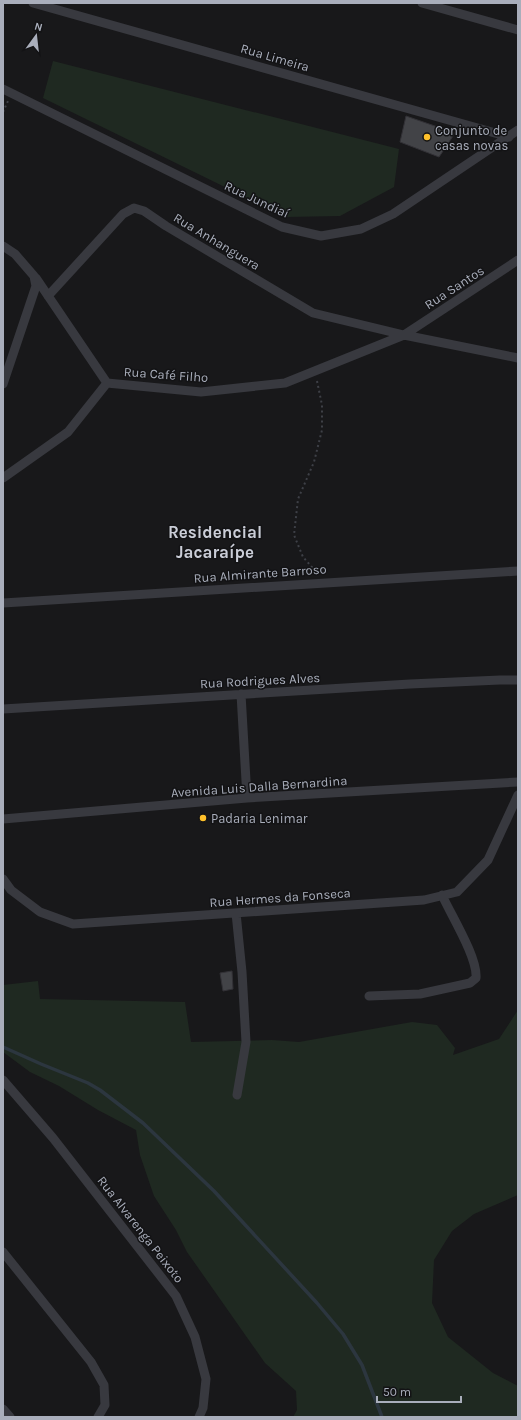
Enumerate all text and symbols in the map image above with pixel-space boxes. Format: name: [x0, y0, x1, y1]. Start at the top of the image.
north arrow: [16, 16, 56, 56]
text: N: [33, 20, 44, 34]
street label: Rua Limeira: [239, 41, 311, 74]
place label: Conjunto de casas novas: [435, 123, 508, 153]
marker: Conjunto de casas novas: [422, 132, 432, 142]
street label: Rua Jundiaí: [222, 178, 292, 221]
street label: Rua Anhanguera: [171, 210, 263, 273]
street label: Rua Santos: [422, 263, 487, 312]
street label: Rua Café Filho: [123, 364, 209, 385]
district label: Residencial Jacaraípe: [168, 522, 262, 562]
street label: Rua Almirante Barroso: [193, 561, 327, 586]
street label: Rua Rodrigues Alves: [200, 670, 321, 691]
street label: Avenida Luis Dalla Bernardina: [170, 773, 348, 800]
place label: Padaria Lenimar: [211, 811, 308, 826]
marker: Padaria Lenimar: [198, 813, 208, 823]
street label: Rua Hermes da Fonseca: [209, 885, 351, 910]
street label: Rua Alvarenga Peixoto: [94, 1173, 187, 1286]
scale bar: [377, 1378, 461, 1404]
text: 50 m: [383, 1385, 411, 1399]

